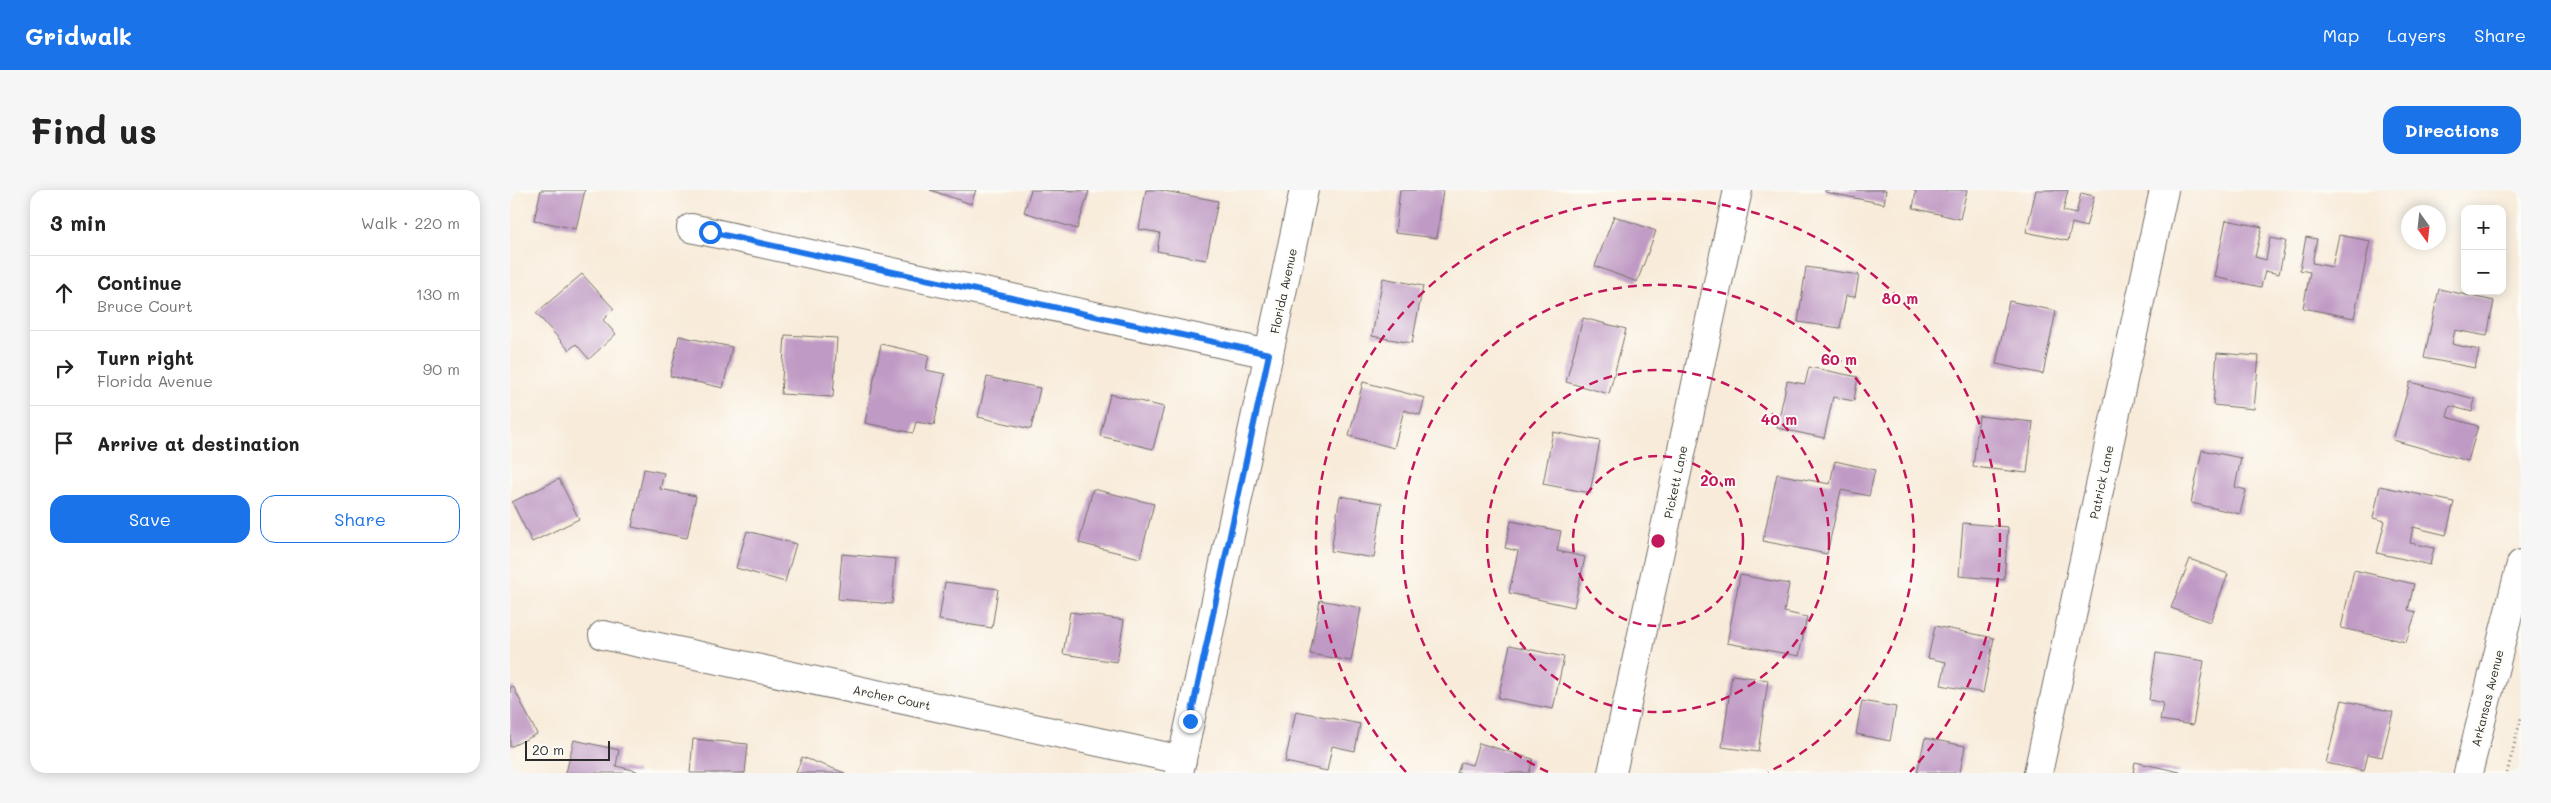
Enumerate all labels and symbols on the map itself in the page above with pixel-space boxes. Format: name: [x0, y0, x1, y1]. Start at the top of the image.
north arrow: [2401, 205, 2446, 250]
route start: [699, 221, 722, 244]
street label: Florida Avenue: [1266, 247, 1300, 335]
text: 80 m: [1882, 288, 1918, 308]
text: 60 m: [1821, 349, 1857, 369]
text: 40 m: [1761, 409, 1797, 429]
street label: Pickett Lane: [1659, 444, 1691, 520]
street label: Patrick Lane: [2085, 444, 2117, 520]
text: 20 m: [1700, 470, 1736, 490]
centre of rings: [1649, 532, 1667, 550]
street label: Arkansas Avenue: [2467, 648, 2507, 748]
street label: Archer Court: [852, 681, 932, 713]
route end: [1179, 710, 1202, 733]
scale bar: [525, 738, 610, 761]

